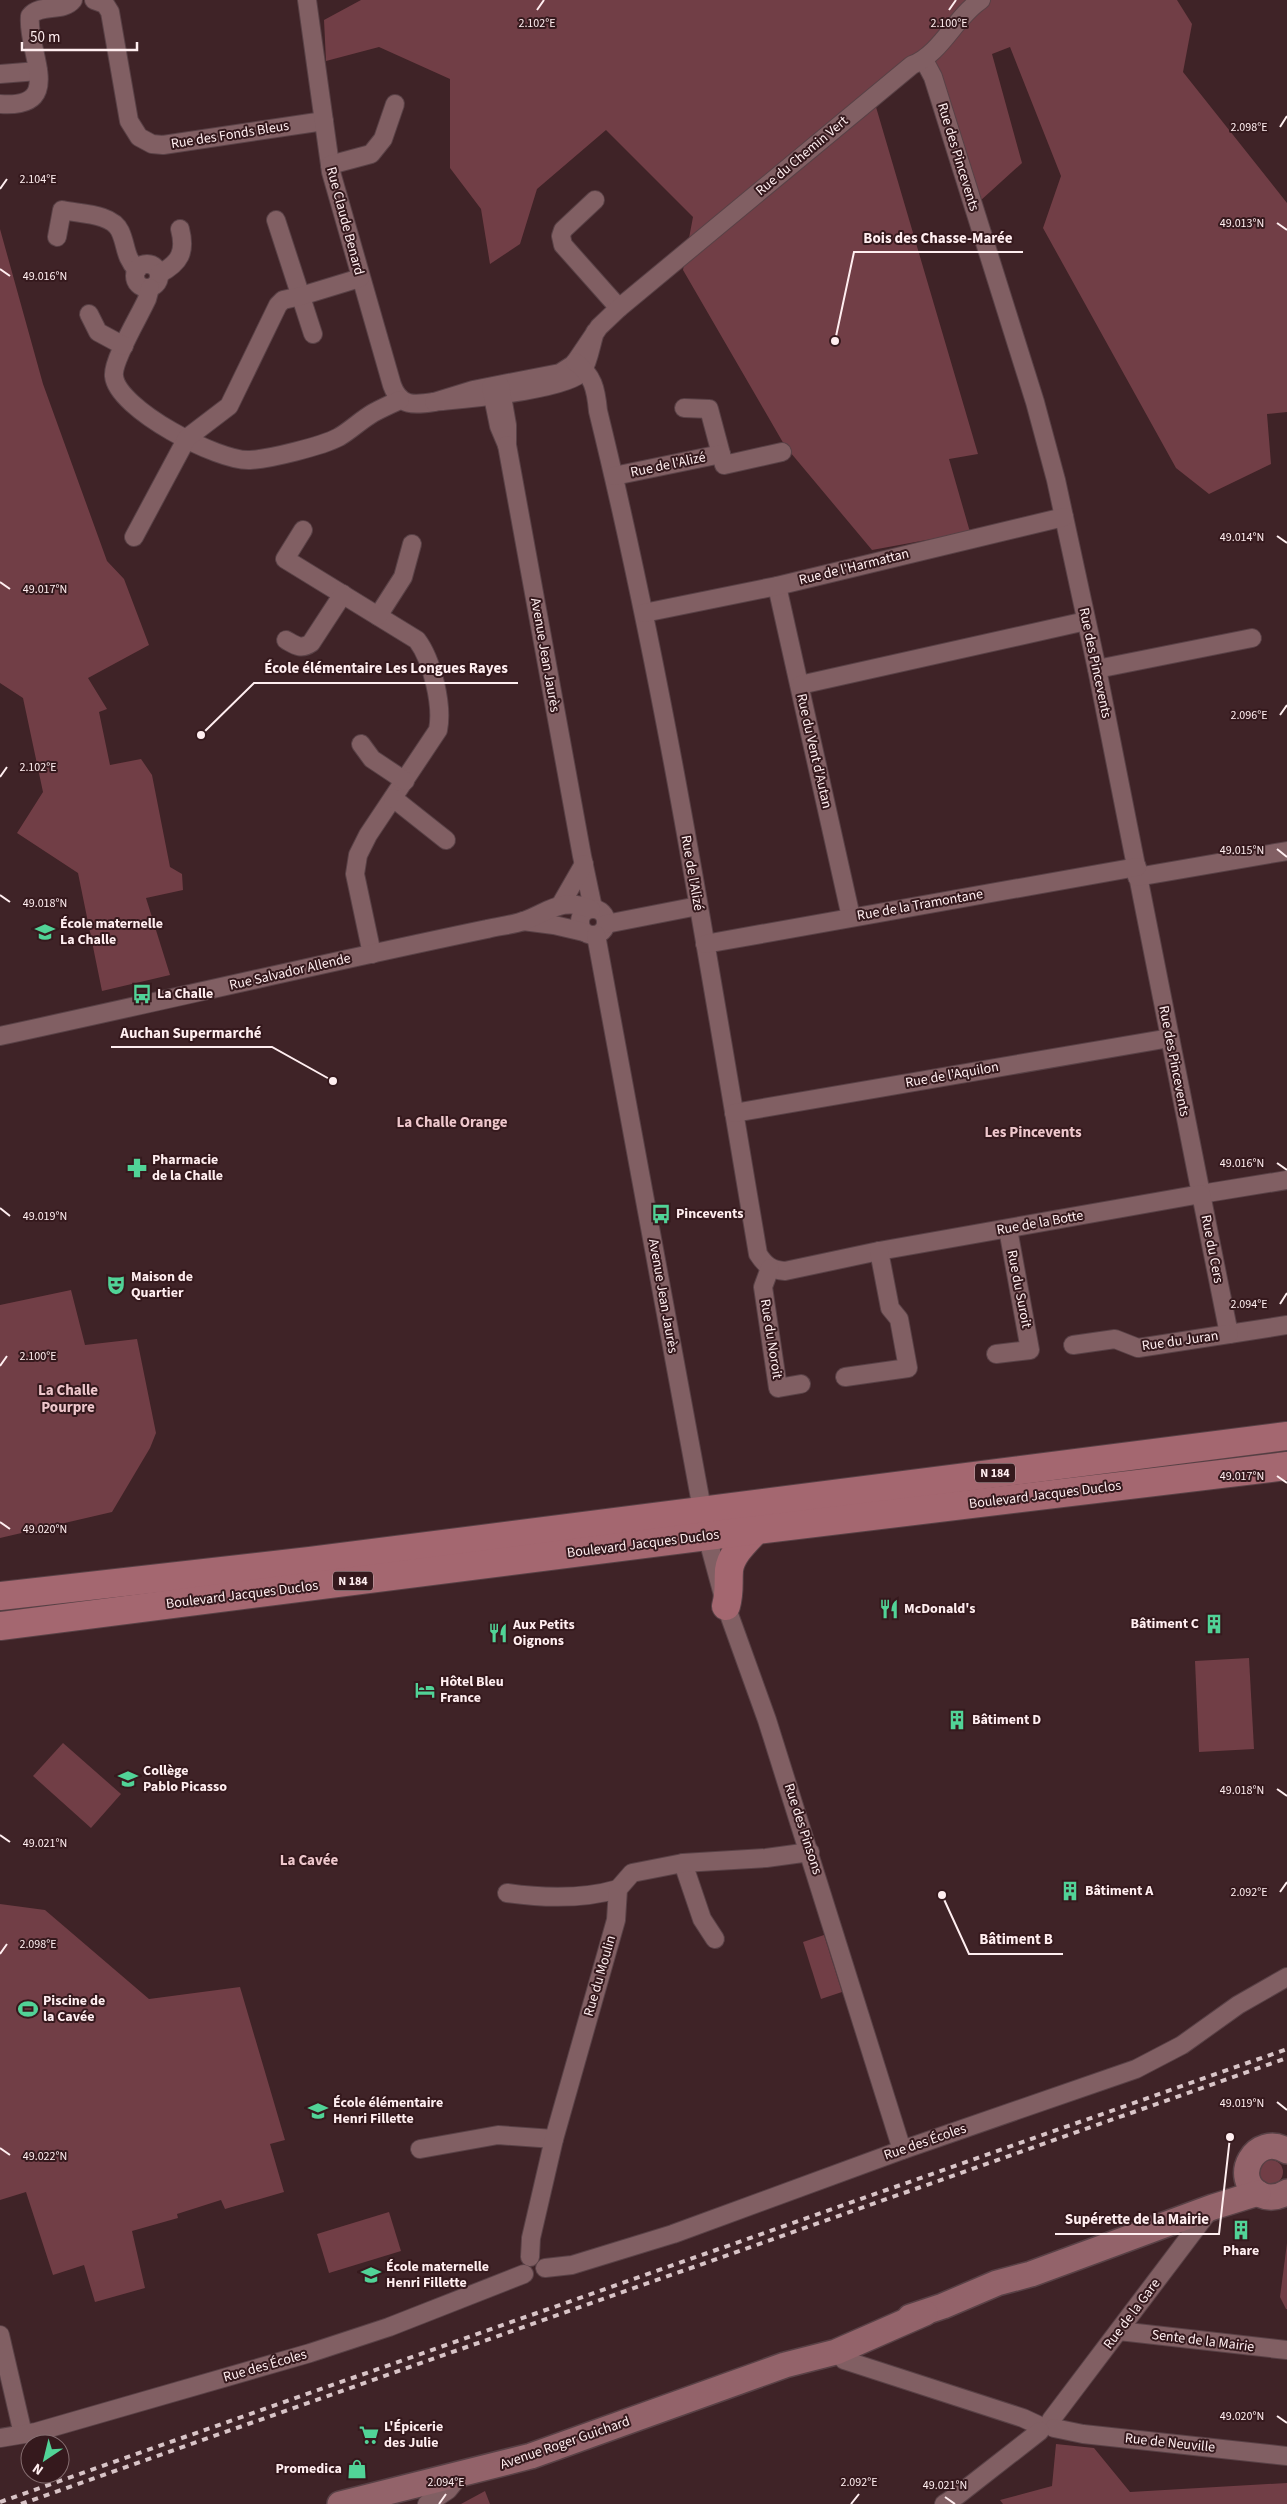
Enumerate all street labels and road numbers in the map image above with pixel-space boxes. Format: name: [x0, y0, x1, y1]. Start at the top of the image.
street label: Rue des Pincevents: [932, 100, 984, 214]
street label: Rue du Chemin Vert: [751, 111, 853, 201]
street label: Rue des Fonds Bleus: [169, 116, 291, 154]
street label: Rue Claude Benard: [321, 165, 369, 277]
street label: Rue de l'Alizé: [629, 447, 708, 483]
street label: Rue de l'Harmattan: [797, 544, 911, 590]
street label: Avenue Jean Jaurès: [525, 596, 565, 714]
street label: Rue des Pincevents: [1074, 606, 1116, 720]
street label: Rue du Vent d'Autan: [791, 692, 837, 810]
street label: Rue de l'Alizé: [676, 834, 708, 912]
street label: Rue de la Tramontane: [855, 884, 985, 926]
street label: Rue Salvador Allende: [227, 948, 353, 996]
street label: Rue des Pincevents: [1153, 1004, 1195, 1118]
street label: Rue de l'Aquilon: [904, 1057, 1000, 1093]
street label: Rue de la Botte: [995, 1206, 1085, 1240]
street label: Rue du Cers: [1196, 1213, 1228, 1285]
street label: Avenue Jean Jaurès: [643, 1237, 683, 1355]
street label: Rue du Suroit: [1002, 1248, 1036, 1330]
street label: Rue du Noroit: [755, 1298, 787, 1381]
street label: Rue du Juran: [1140, 1326, 1220, 1356]
road number: N 184: [975, 1464, 1015, 1482]
street label: Boulevard Jacques Duclos: [968, 1476, 1122, 1514]
street label: Boulevard Jacques Duclos: [566, 1525, 720, 1563]
road number: N 184: [333, 1572, 373, 1590]
street label: Boulevard Jacques Duclos: [165, 1576, 319, 1614]
street label: Rue des Pinsons: [779, 1781, 827, 1877]
street label: Rue du Moulin: [579, 1933, 621, 2019]
street label: Rue des Écoles: [881, 2119, 969, 2165]
street label: Rue de la Gare: [1099, 2275, 1165, 2353]
street label: Sente de la Mairie: [1151, 2325, 1255, 2357]
street label: Rue des Écoles: [221, 2344, 309, 2387]
street label: Avenue Roger Guichard: [497, 2411, 633, 2475]
street label: Rue de Neuville: [1124, 2428, 1216, 2458]

